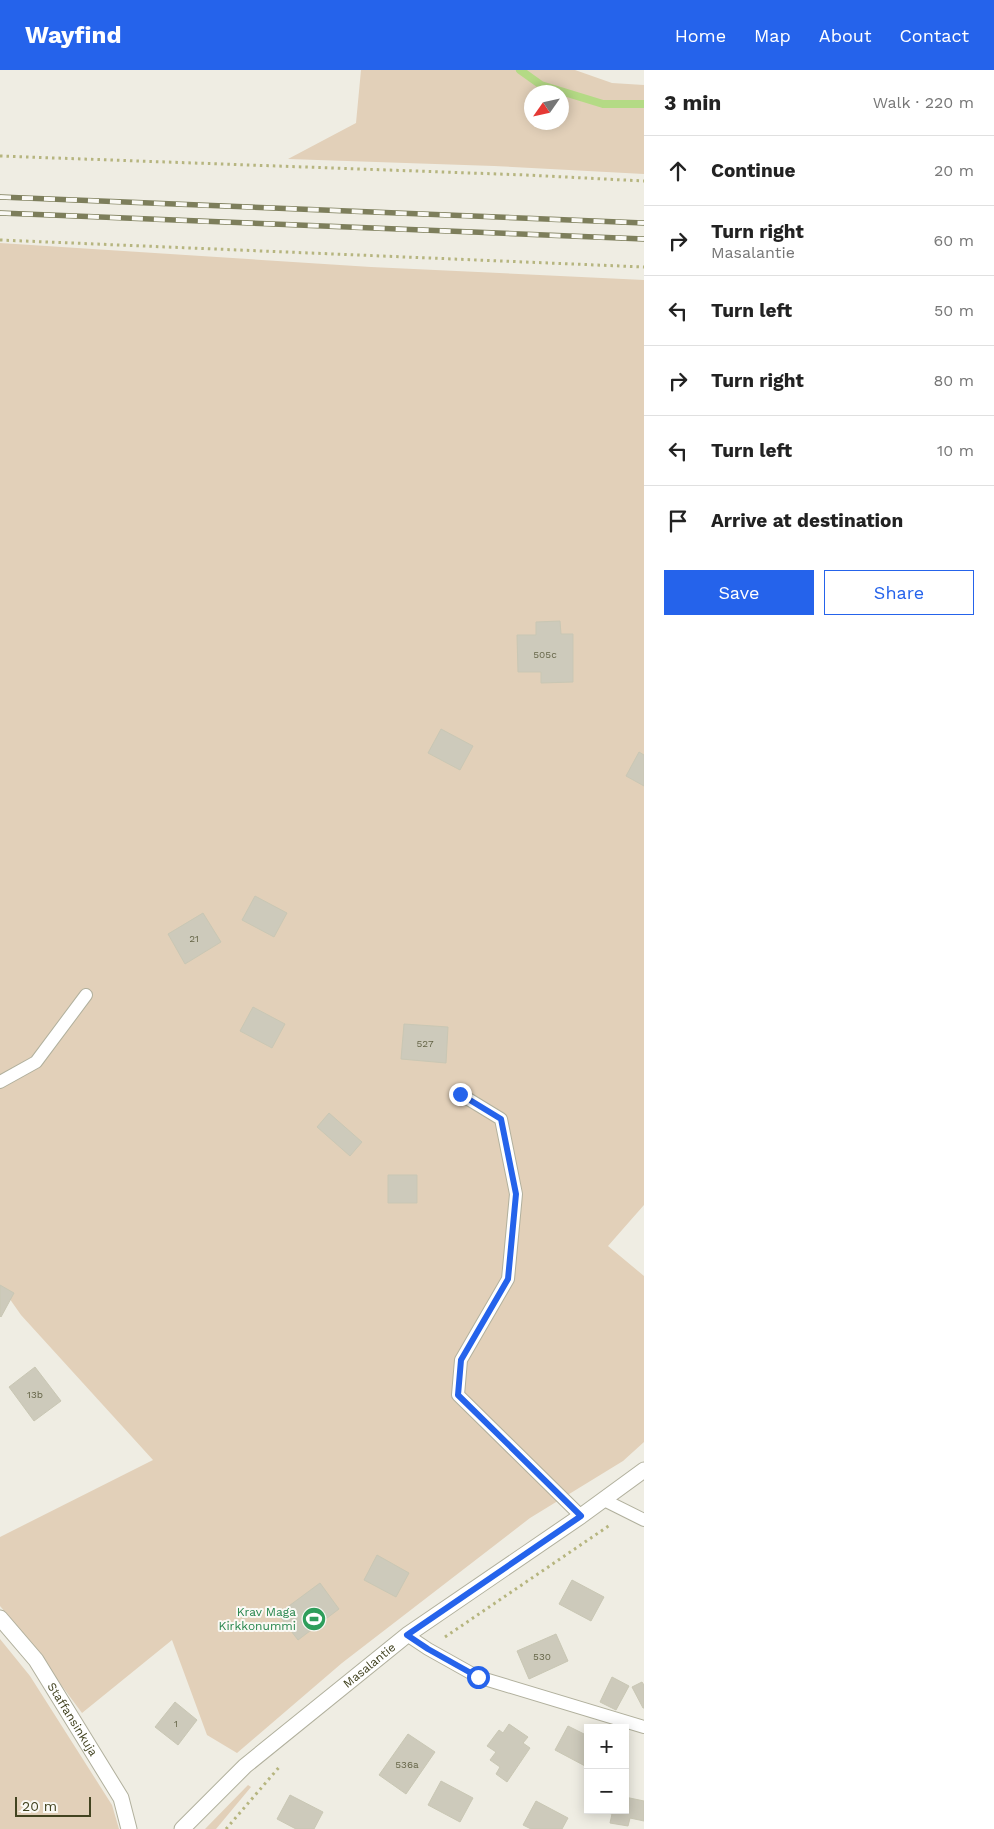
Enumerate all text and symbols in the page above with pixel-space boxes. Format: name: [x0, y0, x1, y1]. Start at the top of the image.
text: Wayfind: [25, 21, 121, 49]
text: Home: [675, 25, 726, 46]
text: Map: [754, 25, 791, 46]
text: About: [819, 25, 871, 46]
text: Contact: [899, 25, 969, 46]
north arrow: [524, 85, 569, 130]
text: 3 min: [664, 90, 721, 115]
text: Walk · 220 m: [873, 93, 974, 112]
icon: ahead: [664, 157, 692, 185]
text: Continue: [711, 159, 795, 182]
text: 20 m: [934, 161, 974, 180]
text: Turn right: [711, 220, 804, 243]
icon: right: [664, 227, 692, 255]
text: 60 m: [934, 231, 974, 250]
text: Masalantie: [711, 243, 795, 262]
icon: left: [664, 297, 692, 325]
text: Turn left: [711, 299, 792, 322]
text: 50 m: [934, 301, 974, 320]
icon: right: [664, 367, 692, 395]
text: Turn right: [711, 369, 804, 392]
text: 80 m: [933, 371, 974, 390]
icon: left: [664, 437, 692, 465]
text: Turn left: [711, 439, 792, 462]
text: 10 m: [937, 441, 974, 460]
icon: arrive: [664, 507, 692, 535]
text: Arrive at destination: [711, 509, 903, 532]
button: Save: [664, 570, 814, 615]
button: Share: [824, 570, 974, 615]
house number: 505c: [533, 649, 557, 660]
house number: 21: [189, 933, 199, 944]
house number: 527: [416, 1038, 434, 1049]
route end: [449, 1083, 472, 1106]
house number: 13b: [27, 1389, 43, 1400]
place label: Krav Maga Kirkkonummi: [219, 1605, 296, 1633]
sports icon: Krav Maga Kirkkonummi: [301, 1606, 327, 1632]
street label: Masalantie: [340, 1640, 398, 1691]
house number: 530: [533, 1651, 551, 1662]
route start: [467, 1666, 490, 1689]
street label: Staffansinkuja: [45, 1680, 101, 1759]
house number: 1: [174, 1718, 178, 1729]
map controls: [584, 1724, 629, 1814]
button: +: [584, 1724, 629, 1769]
house number: 536a: [395, 1759, 419, 1770]
button: −: [584, 1769, 629, 1814]
scale bar: [15, 1794, 91, 1817]
text: 20 m: [22, 1798, 57, 1814]

